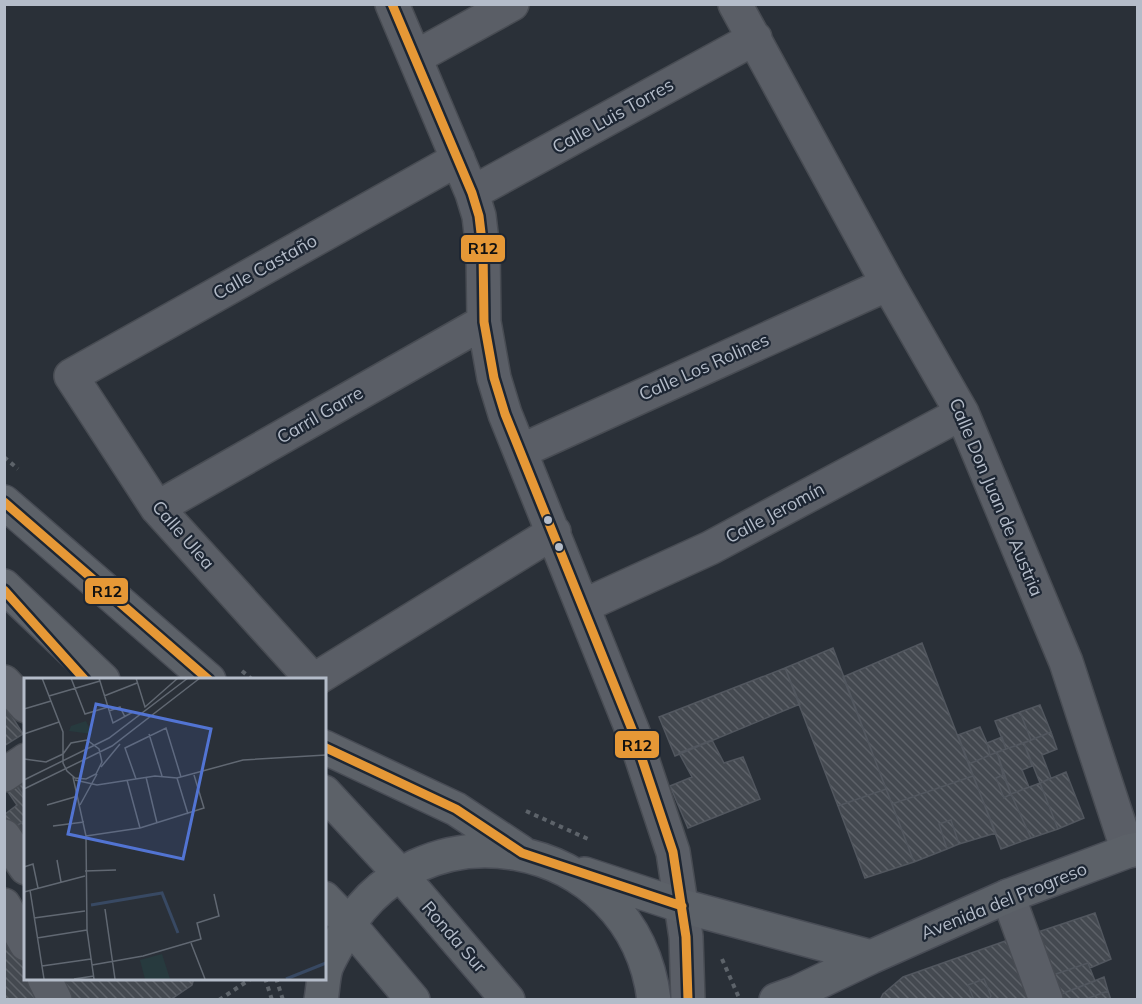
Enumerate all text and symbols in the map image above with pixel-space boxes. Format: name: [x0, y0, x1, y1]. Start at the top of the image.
street label: Calle Luis Torres: [548, 73, 678, 158]
street label: Calle Castaño: [209, 229, 321, 305]
line badge: R12: [460, 234, 506, 263]
text: R12: [468, 238, 498, 258]
street label: Calle Los Rolines: [635, 328, 772, 405]
street label: Carril Garre: [272, 381, 367, 448]
street label: Calle Don Juan de Austria: [944, 394, 1049, 599]
street label: Calle Jeromín: [721, 477, 828, 548]
street label: Calle Ulea: [147, 495, 220, 574]
unlabelled marker: [542, 514, 554, 526]
unlabelled marker: [553, 541, 565, 553]
line badge: R12: [84, 577, 129, 605]
text: R12: [92, 581, 122, 601]
inset map: [24, 678, 326, 980]
line badge: R12: [614, 730, 660, 759]
text: R12: [622, 735, 652, 755]
street label: Avenida del Progreso: [917, 857, 1090, 944]
street label: Ronda Sur: [417, 896, 492, 978]

